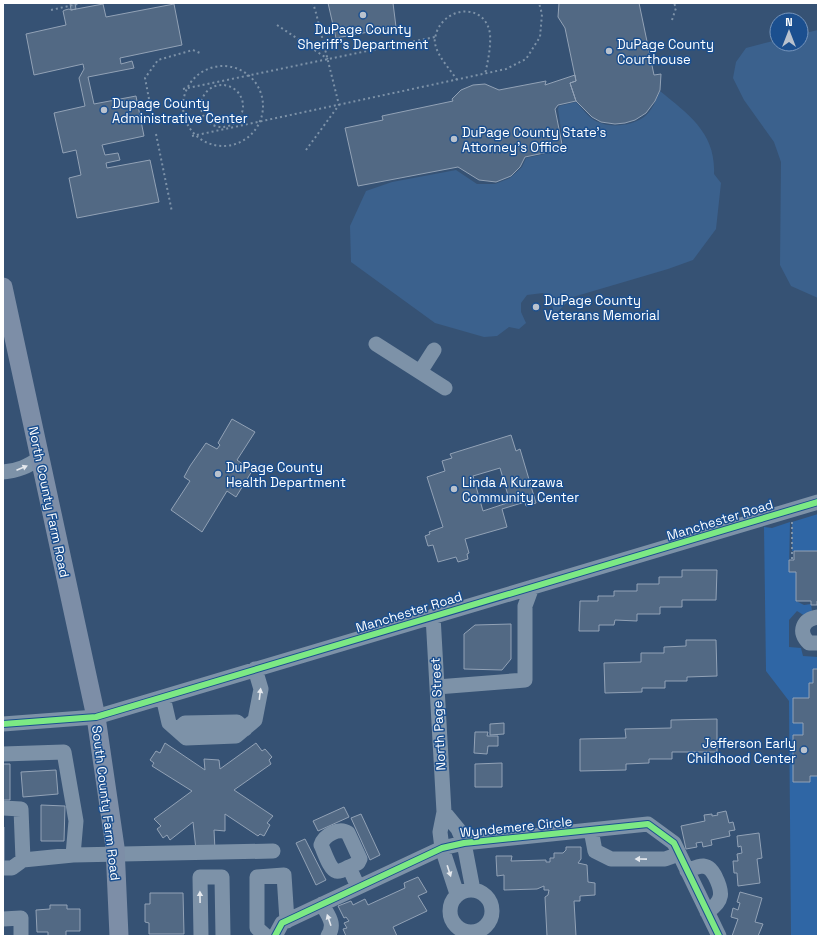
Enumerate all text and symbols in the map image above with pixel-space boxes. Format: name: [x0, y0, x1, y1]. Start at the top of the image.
marker: DuPage County Sheriff's Department: [358, 10, 368, 20]
north arrow: [769, 12, 809, 52]
text: N: [785, 15, 793, 29]
place label: DuPage County Sheriff's Department: [298, 21, 428, 53]
place label: DuPage County Courthouse: [617, 36, 714, 68]
marker: DuPage County Courthouse: [604, 46, 614, 56]
place label: Dupage County Administrative Center: [112, 95, 248, 127]
marker: Dupage County Administrative Center: [99, 105, 109, 115]
place label: DuPage County State's Attorney's Office: [462, 124, 607, 156]
marker: DuPage County State's Attorney's Office: [449, 134, 459, 144]
place label: DuPage County Veterans Memorial: [544, 292, 660, 324]
marker: DuPage County Veterans Memorial: [531, 302, 541, 312]
street label: North County Farm Road: [25, 425, 73, 579]
place label: DuPage County Health Department: [226, 459, 346, 491]
one-way arrow: [17, 464, 29, 470]
marker: DuPage County Health Department: [213, 469, 223, 479]
place label: Linda A Kurzawa Community Center: [462, 474, 579, 506]
marker: Linda A Kurzawa Community Center: [449, 484, 459, 494]
street label: Manchester Road: [665, 496, 775, 544]
street label: Manchester Road: [354, 588, 464, 636]
street label: North Page Street: [427, 657, 449, 771]
one-way arrow: [256, 688, 263, 701]
street label: South County Farm Road: [88, 724, 124, 882]
place label: Jefferson Early Childhood Center: [687, 735, 796, 767]
marker: Jefferson Early Childhood Center: [799, 745, 809, 755]
street label: Wyndemere Circle: [459, 813, 573, 841]
one-way arrow: [634, 856, 647, 862]
one-way arrow: [447, 865, 453, 877]
one-way arrow: [197, 891, 204, 903]
one-way arrow: [326, 913, 332, 925]

